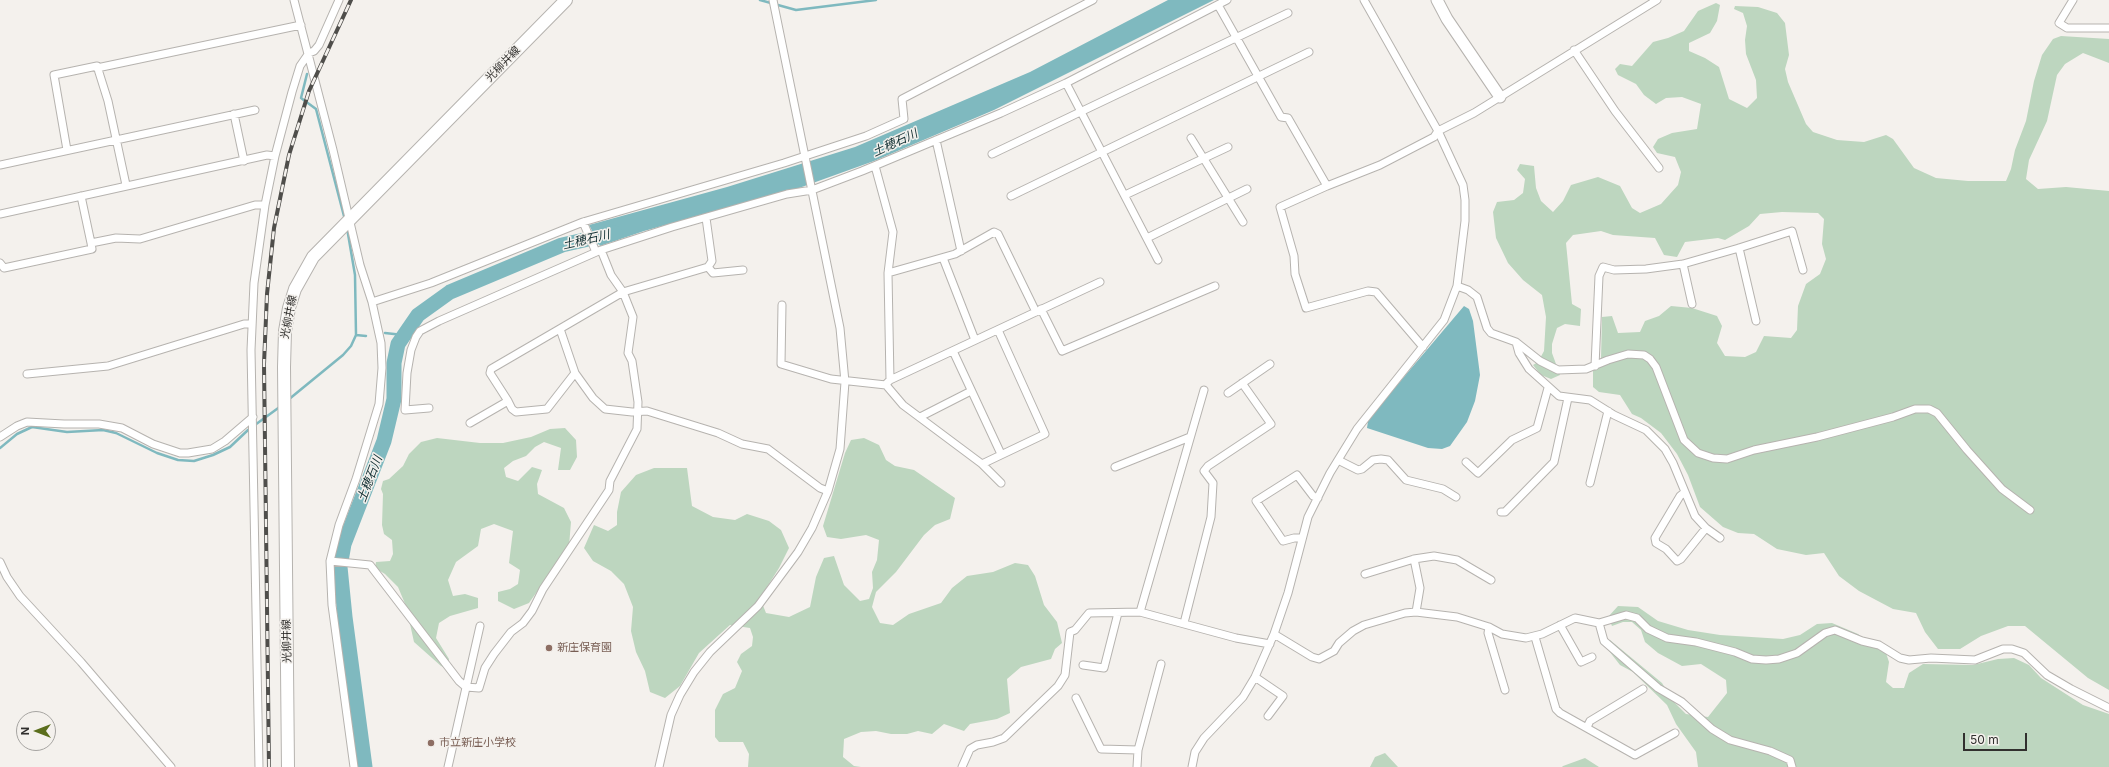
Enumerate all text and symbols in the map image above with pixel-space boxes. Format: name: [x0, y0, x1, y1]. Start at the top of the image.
street label: 光柳井線: [483, 44, 523, 84]
water label: 土穂石川: [870, 126, 920, 160]
water label: 土穂石川: [561, 228, 611, 252]
street label: 光柳井線: [278, 294, 300, 340]
water label: 土穂石川: [355, 454, 385, 504]
street label: 光柳井線: [280, 619, 294, 663]
place label: 新庄保育園: [557, 641, 612, 655]
marker: 新庄保育園: [544, 643, 554, 653]
north arrow: [16, 711, 56, 751]
scale bar: [1965, 725, 2029, 751]
text: N: [18, 727, 32, 735]
text: 50 m: [1970, 732, 1999, 747]
place label: 市立新庄小学校: [439, 736, 516, 750]
marker: 市立新庄小学校: [426, 738, 436, 748]

